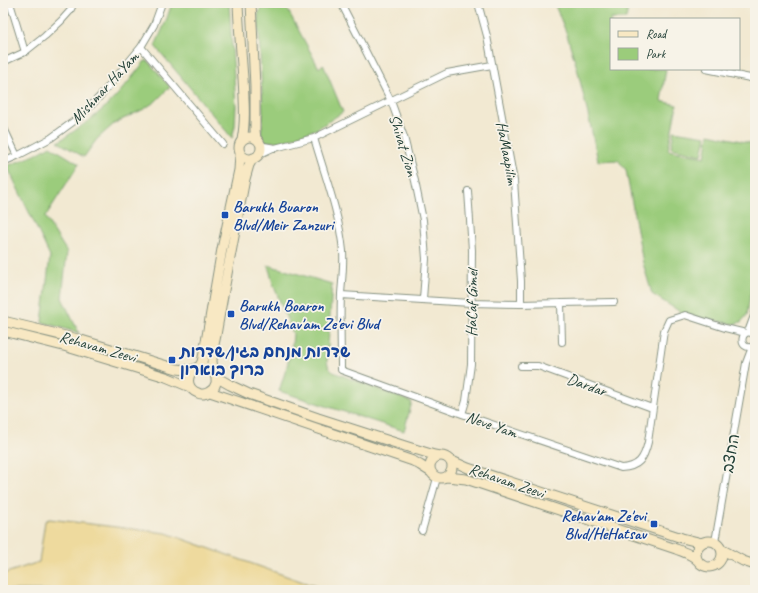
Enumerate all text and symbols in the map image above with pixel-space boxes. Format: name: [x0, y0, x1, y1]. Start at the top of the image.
legend: [610, 18, 740, 70]
text: Road: [646, 26, 668, 42]
street label: Mishmar HaYam: [66, 46, 144, 128]
text: Park: [646, 46, 667, 62]
street label: Shivat Zion: [384, 112, 422, 179]
street label: HaMaapilim: [492, 120, 523, 188]
place label: Barukh Buaron Blvd/Meir Zanzuri: [233, 197, 335, 235]
marker: Barukh Buaron Blvd/Meir Zanzuri: [220, 210, 230, 220]
street label: HaCaf Gimel: [461, 266, 483, 337]
place label: Barukh Boaron Blvd/Rehav'am Ze'evi Blvd: [239, 296, 381, 334]
marker: Barukh Boaron Blvd/Rehav'am Ze'evi Blvd: [226, 309, 236, 319]
street label: Rehavam Zeevi: [57, 327, 140, 368]
place label: שדרות מנחם בגין/שדרות ברוך בוארון: [178, 342, 351, 380]
marker: שדרות מנחם בגין/שדרות ברוך בוארון: [167, 355, 177, 365]
street label: Dardar: [564, 369, 610, 402]
street label: Neve Yam: [463, 407, 521, 443]
street label: החצב: [718, 432, 744, 474]
street label: Rehavam Zeevi: [466, 459, 549, 504]
place label: Rehav'am Ze'evi Blvd/HeHatsav: [561, 506, 648, 544]
marker: Rehav'am Ze'evi Blvd/HeHatsav: [649, 519, 659, 529]

